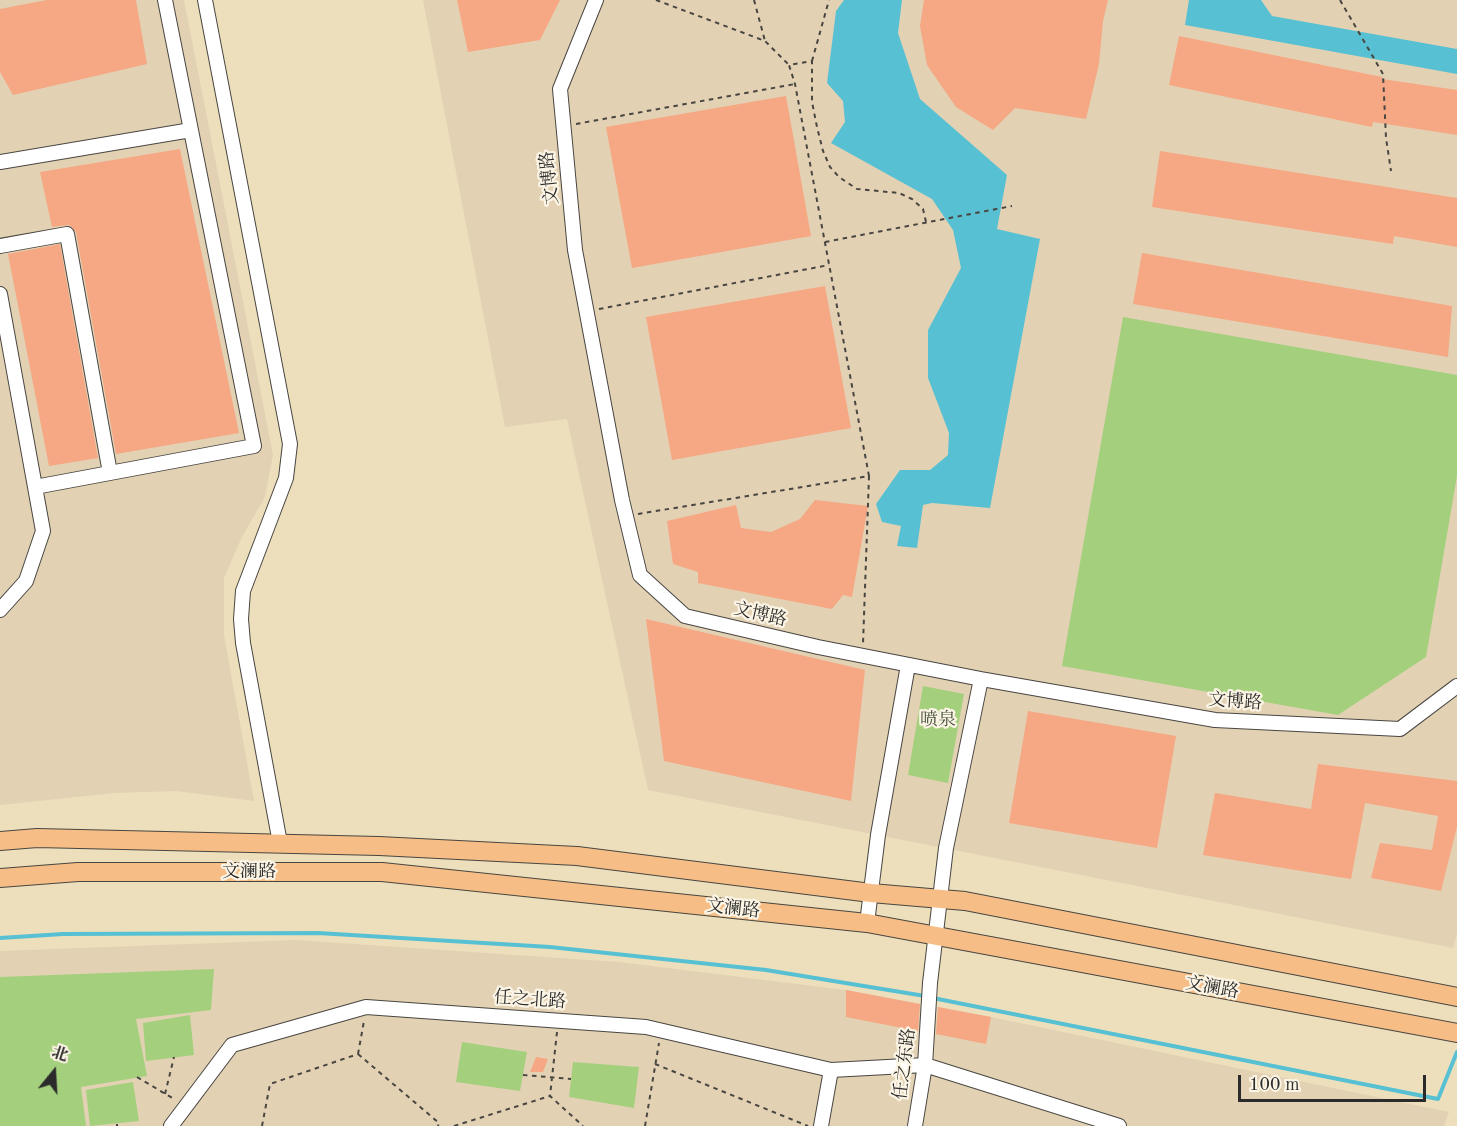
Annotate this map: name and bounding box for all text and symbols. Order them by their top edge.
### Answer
street label: 文博路 [536,150,564,206]
street label: 文博路 [731,598,789,632]
street label: 文博路 [1207,689,1263,715]
park label: 喷泉 [920,709,956,731]
street label: 文澜路 [222,861,276,883]
street label: 文澜路 [705,895,761,923]
street label: 文澜路 [1184,973,1240,1003]
street label: 任之北路 [493,987,567,1013]
street label: 任之东路 [890,1027,920,1101]
north arrow [24,1042,84,1102]
text: 北 [49,1045,70,1065]
scale bar [1241,1063,1428,1101]
text: 100 m [1249,1076,1300,1094]

